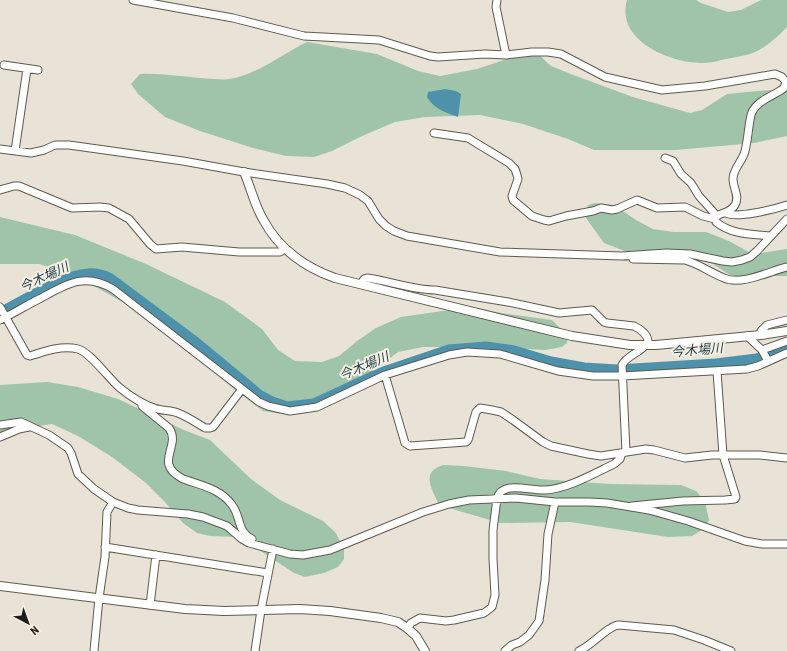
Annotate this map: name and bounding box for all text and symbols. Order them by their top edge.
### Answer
water label: 今木場川 [17,258,73,295]
water label: 今木場川 [670,340,726,360]
water label: 今木場川 [337,348,393,383]
north arrow [8,603,48,643]
text: N [27,623,41,637]

